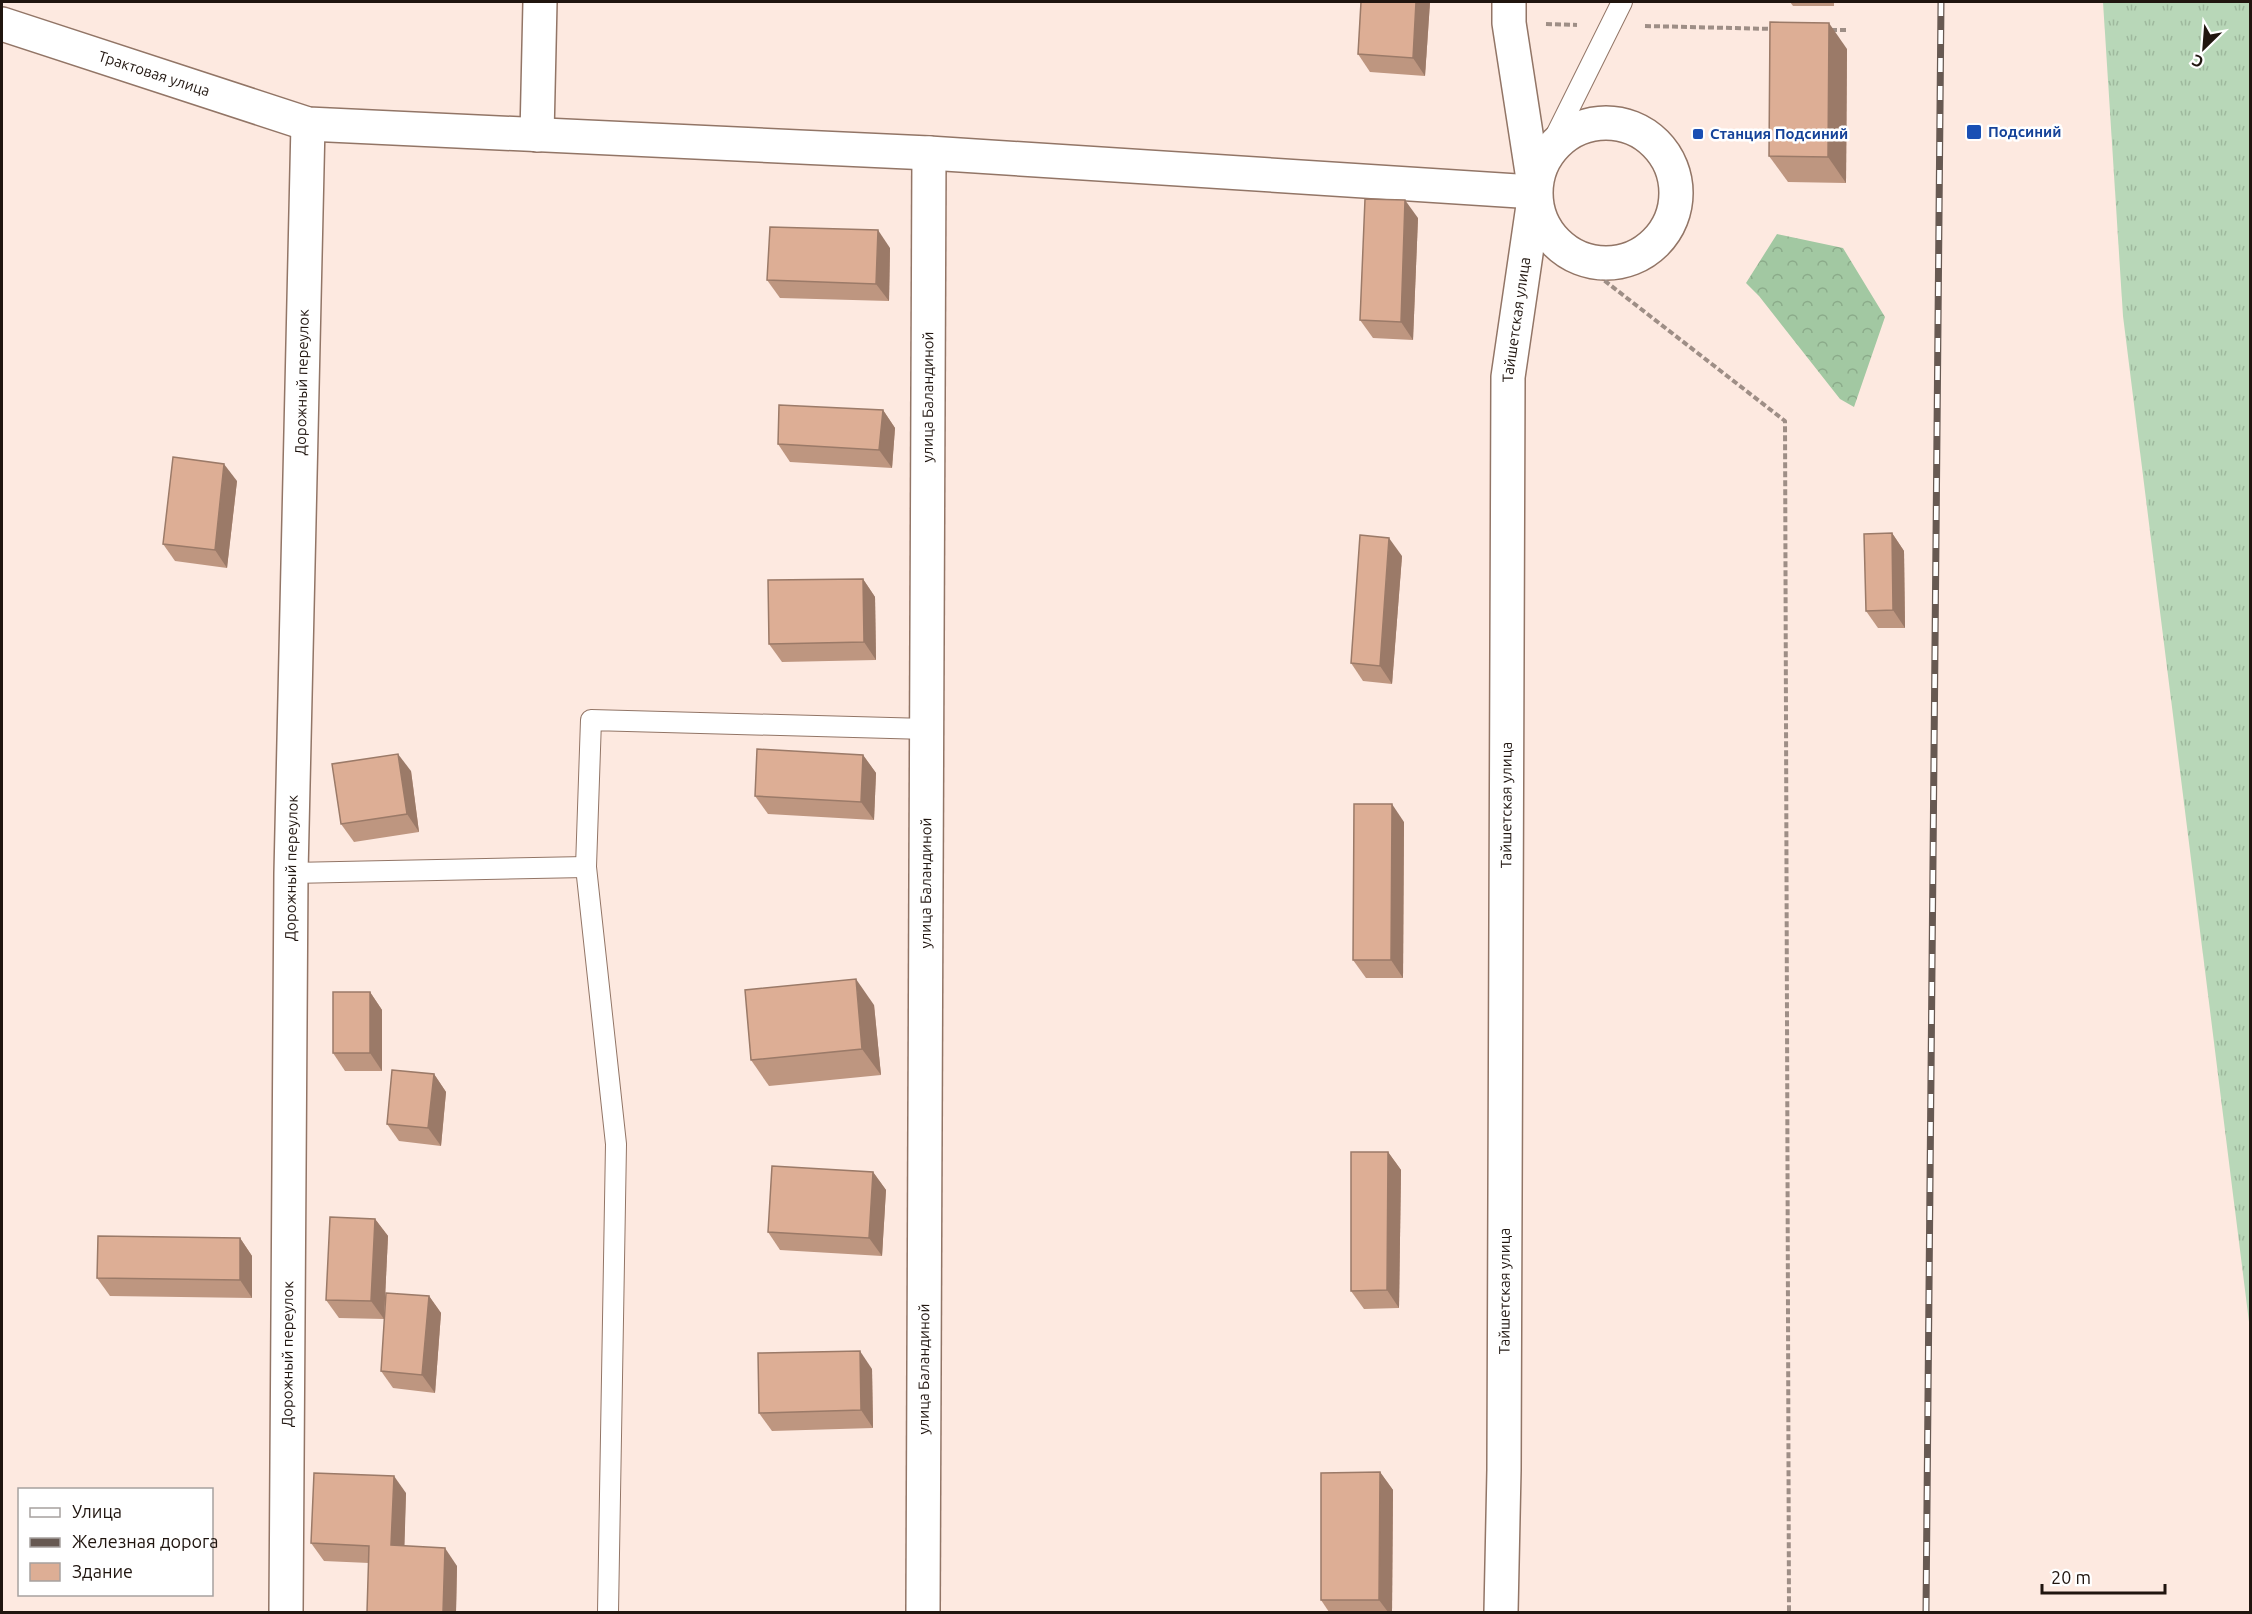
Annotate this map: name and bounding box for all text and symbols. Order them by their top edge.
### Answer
north arrow [2174,18,2234,78]
street label: Трактовая улица [96,47,212,99]
text: С [2189,51,2206,72]
marker: Подсиний [1965,123,1983,141]
place label: Подсиний [1988,123,2061,140]
place label: Станция Подсиний [1710,125,1848,142]
marker: Станция Подсиний [1691,127,1705,141]
street label: Тайшетская улица [1499,256,1533,382]
street label: Дорожный переулок [291,309,312,455]
street label: улица Баландиной [919,332,936,462]
street label: Тайшетская улица [1497,742,1515,868]
street label: Дорожный переулок [282,794,301,941]
street label: улица Баландиной [917,818,934,948]
street label: Тайшетская улица [1495,1228,1513,1354]
street label: Дорожный переулок [278,1281,296,1427]
street label: улица Баландиной [915,1304,932,1434]
legend [18,1488,213,1596]
text: Улица [72,1501,122,1521]
text: Железная дорога [72,1531,219,1551]
scale bar [2042,1557,2165,1595]
text: Здание [72,1561,133,1581]
text: 20 m [2051,1567,2091,1587]

